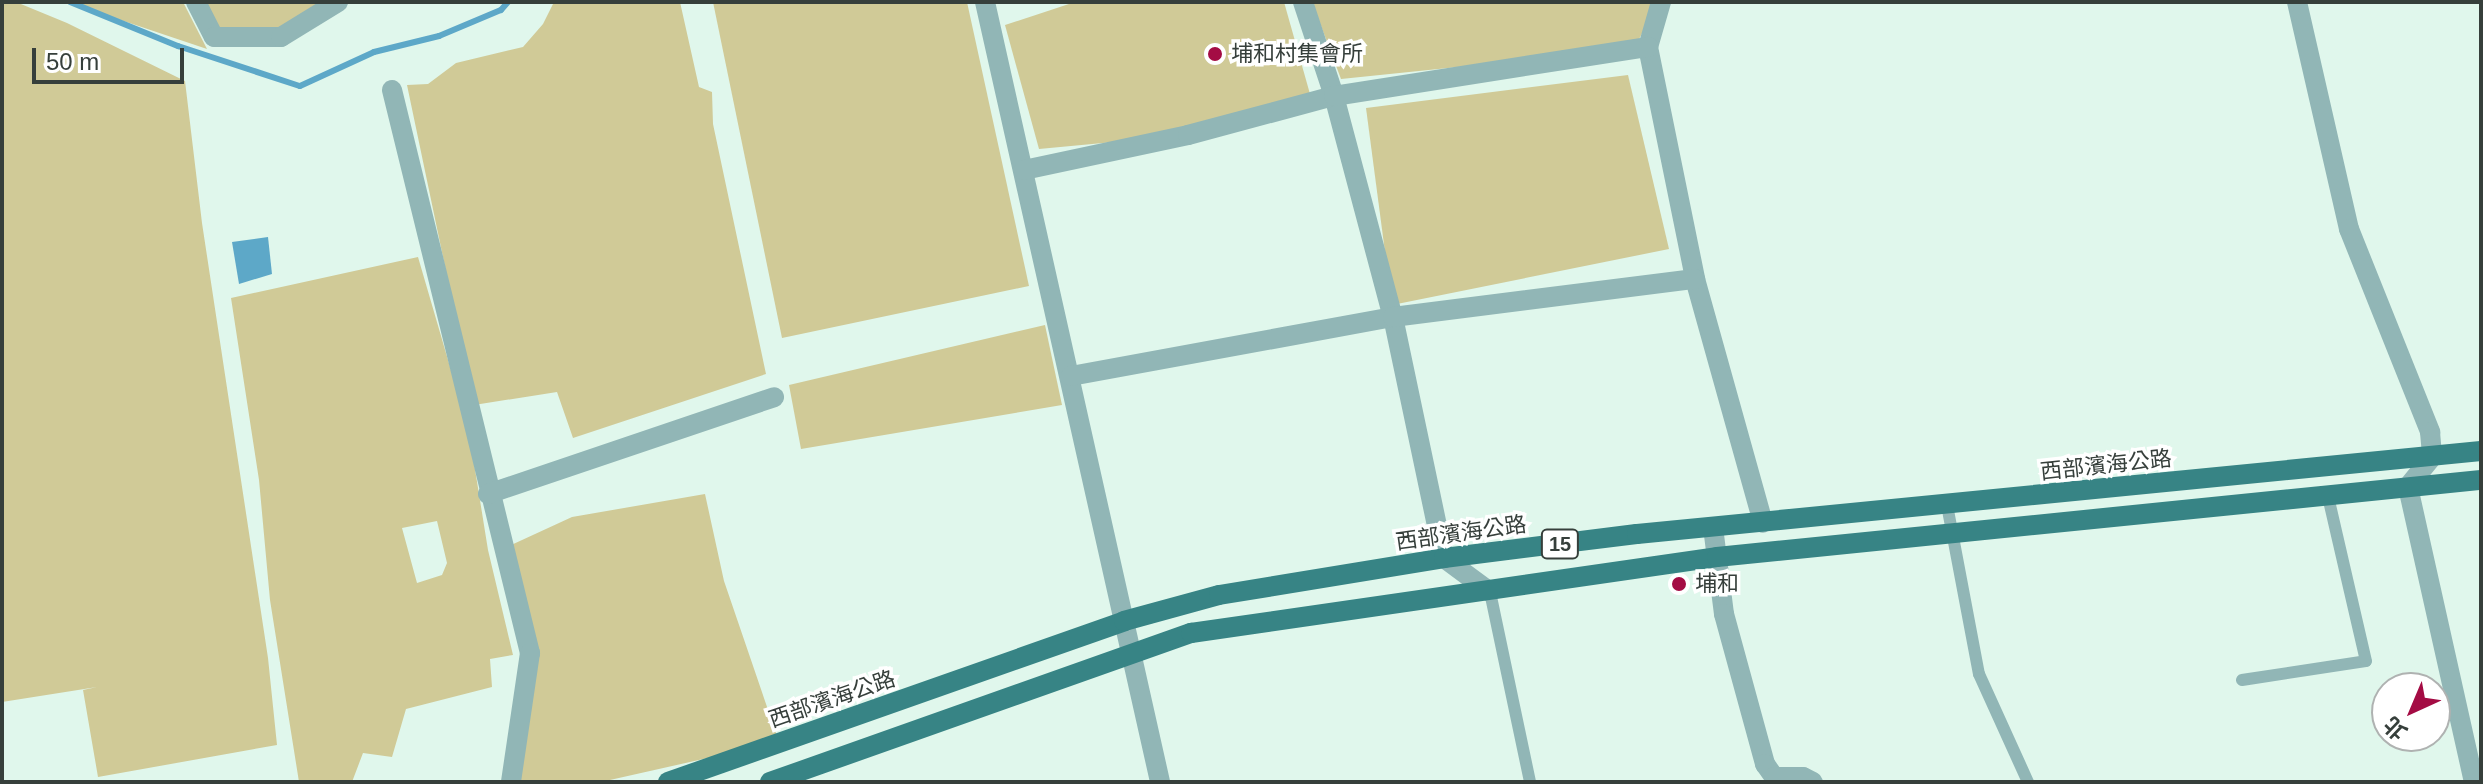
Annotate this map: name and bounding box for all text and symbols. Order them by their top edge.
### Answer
scale bar [36,32,188,82]
place label: 埔和村集會所 [1231,41,1363,67]
marker: 埔和村集會所 [1206,45,1224,63]
text: 50 m [46,48,99,75]
street label: 西部濱海公路 [2039,445,2173,485]
street label: 西部濱海公路 [1394,511,1528,555]
road number: 15 [1540,528,1580,560]
place label: 埔和 [1695,571,1739,597]
marker: 埔和 [1670,575,1688,593]
street label: 西部濱海公路 [765,665,899,733]
north arrow [2371,672,2451,752]
text: 北 [2379,712,2412,745]

